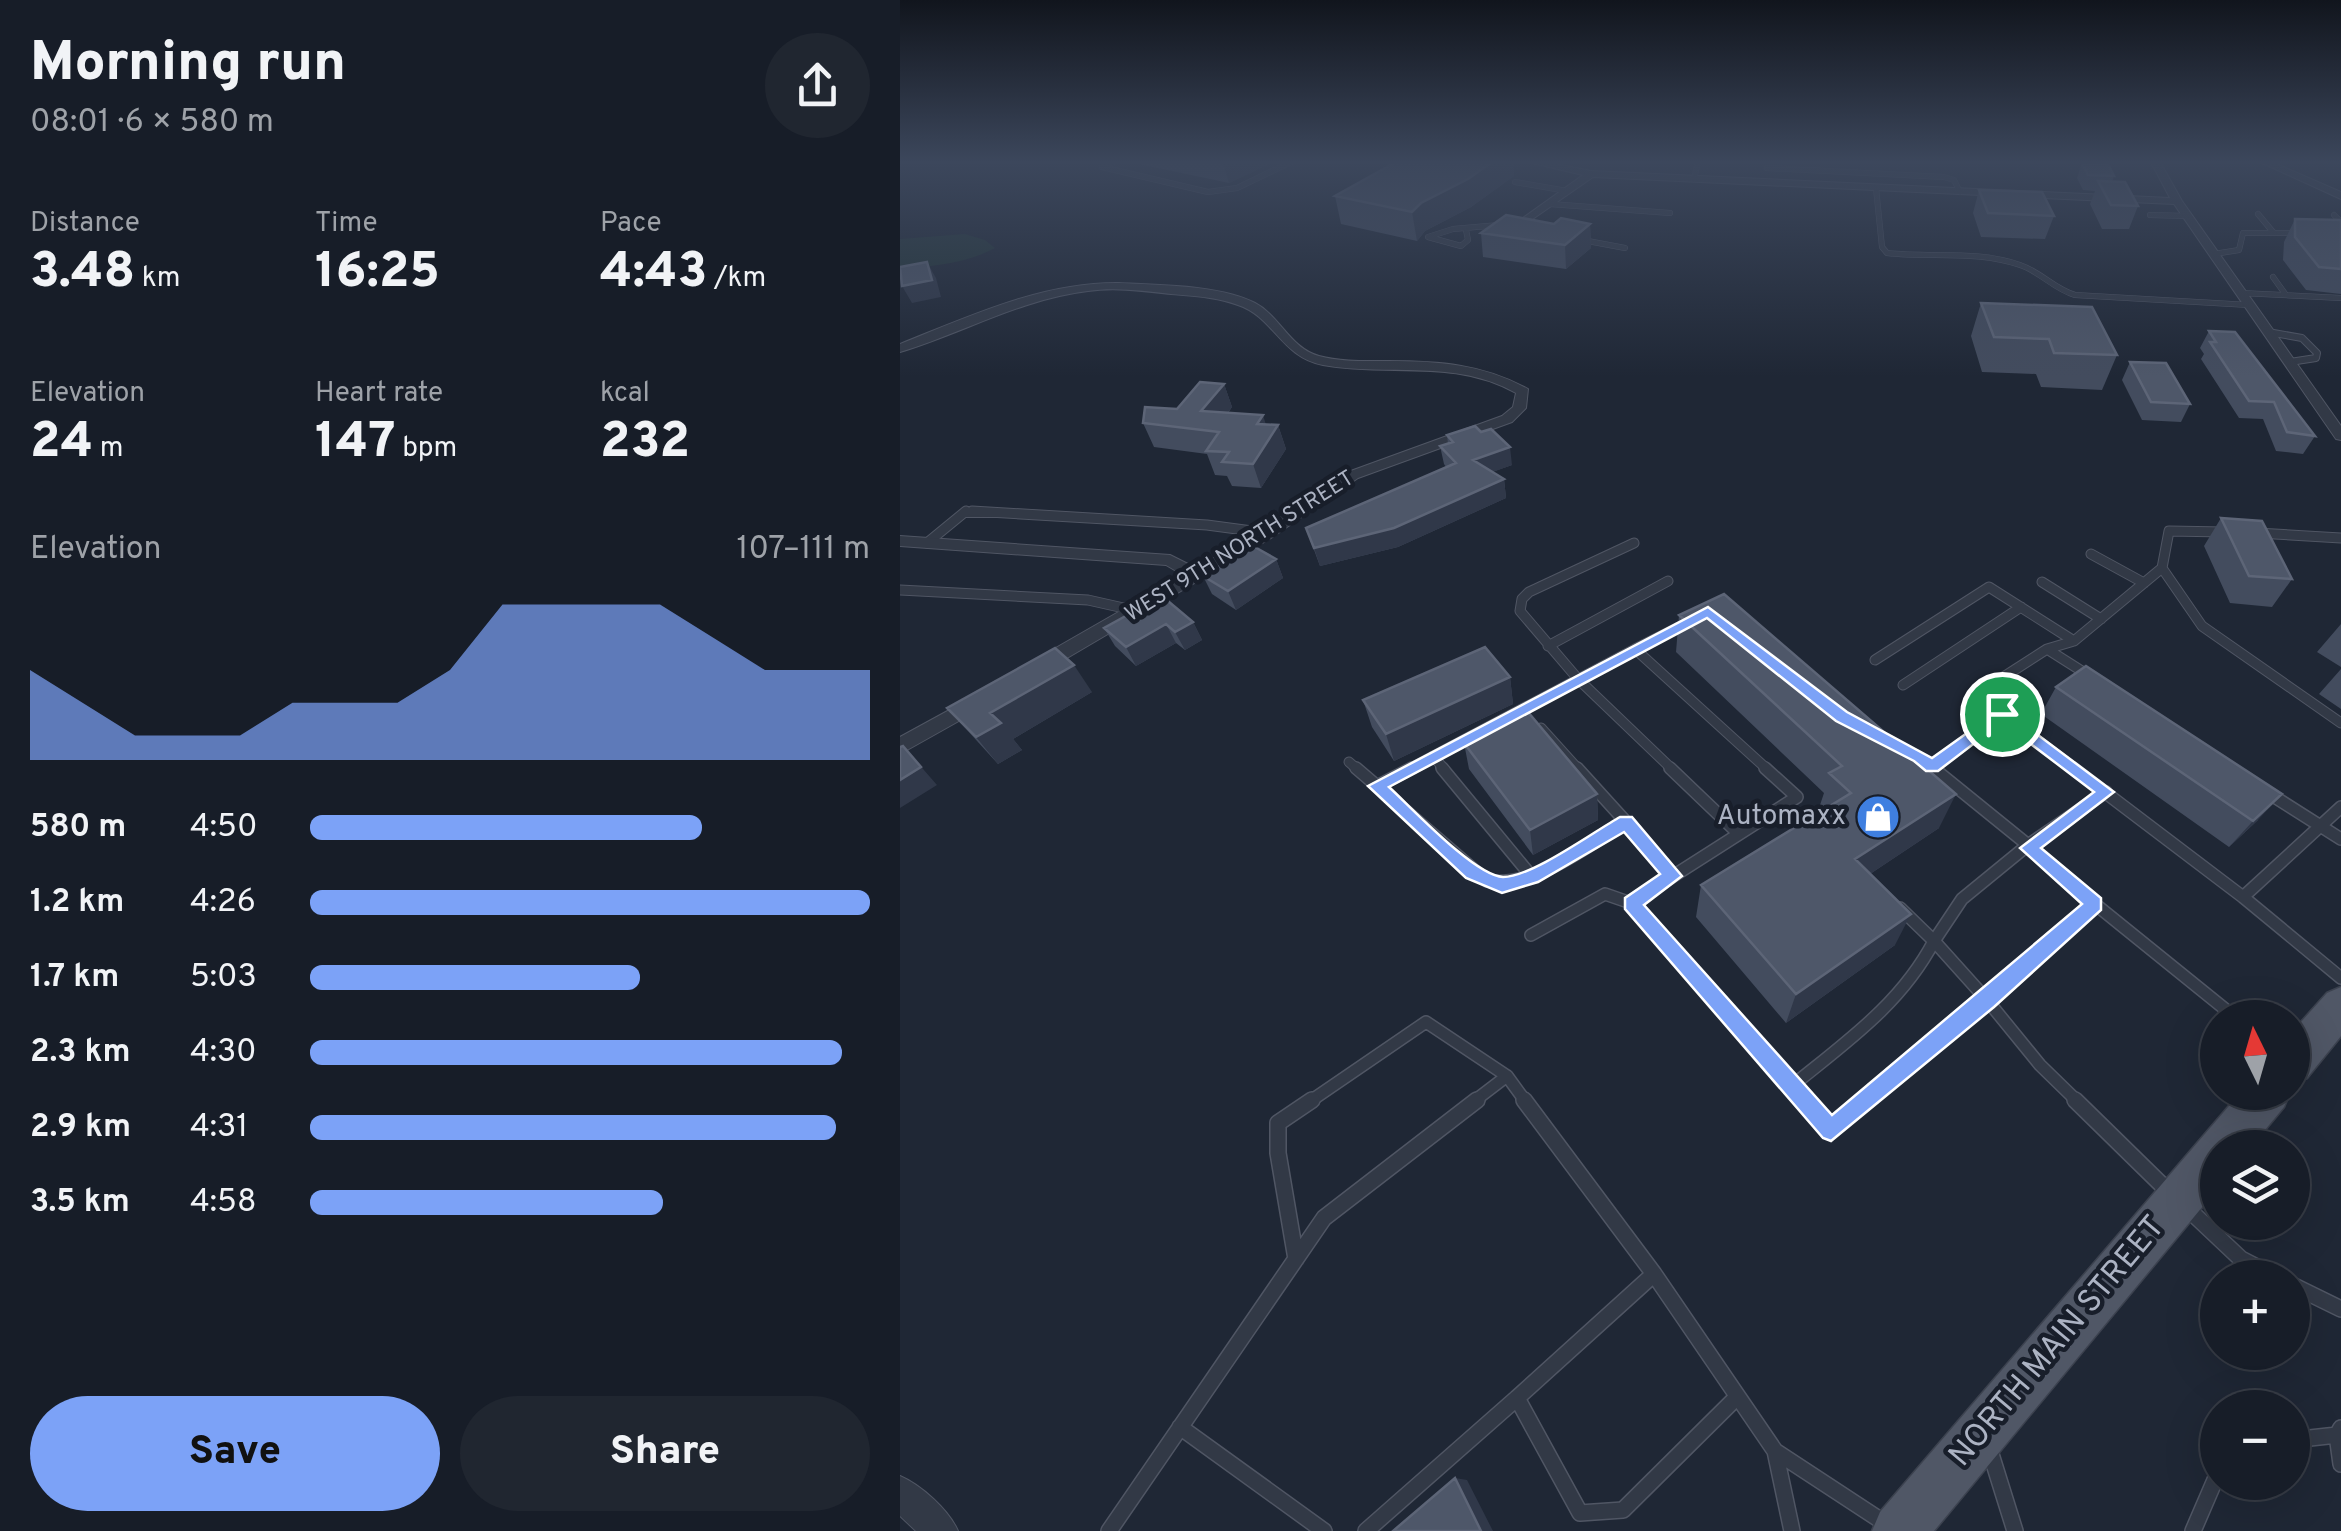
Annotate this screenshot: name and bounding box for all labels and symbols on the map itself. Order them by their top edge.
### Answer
street label: WEST 9TH NORTH STREET [1120,465,1360,629]
pin [1960,672,2045,757]
shop icon: Automaxx [1855,794,1901,840]
place label: Automaxx [1717,799,1846,835]
north arrow [2200,1000,2310,1110]
street label: NORTH MAIN STREET [1941,1208,2175,1476]

